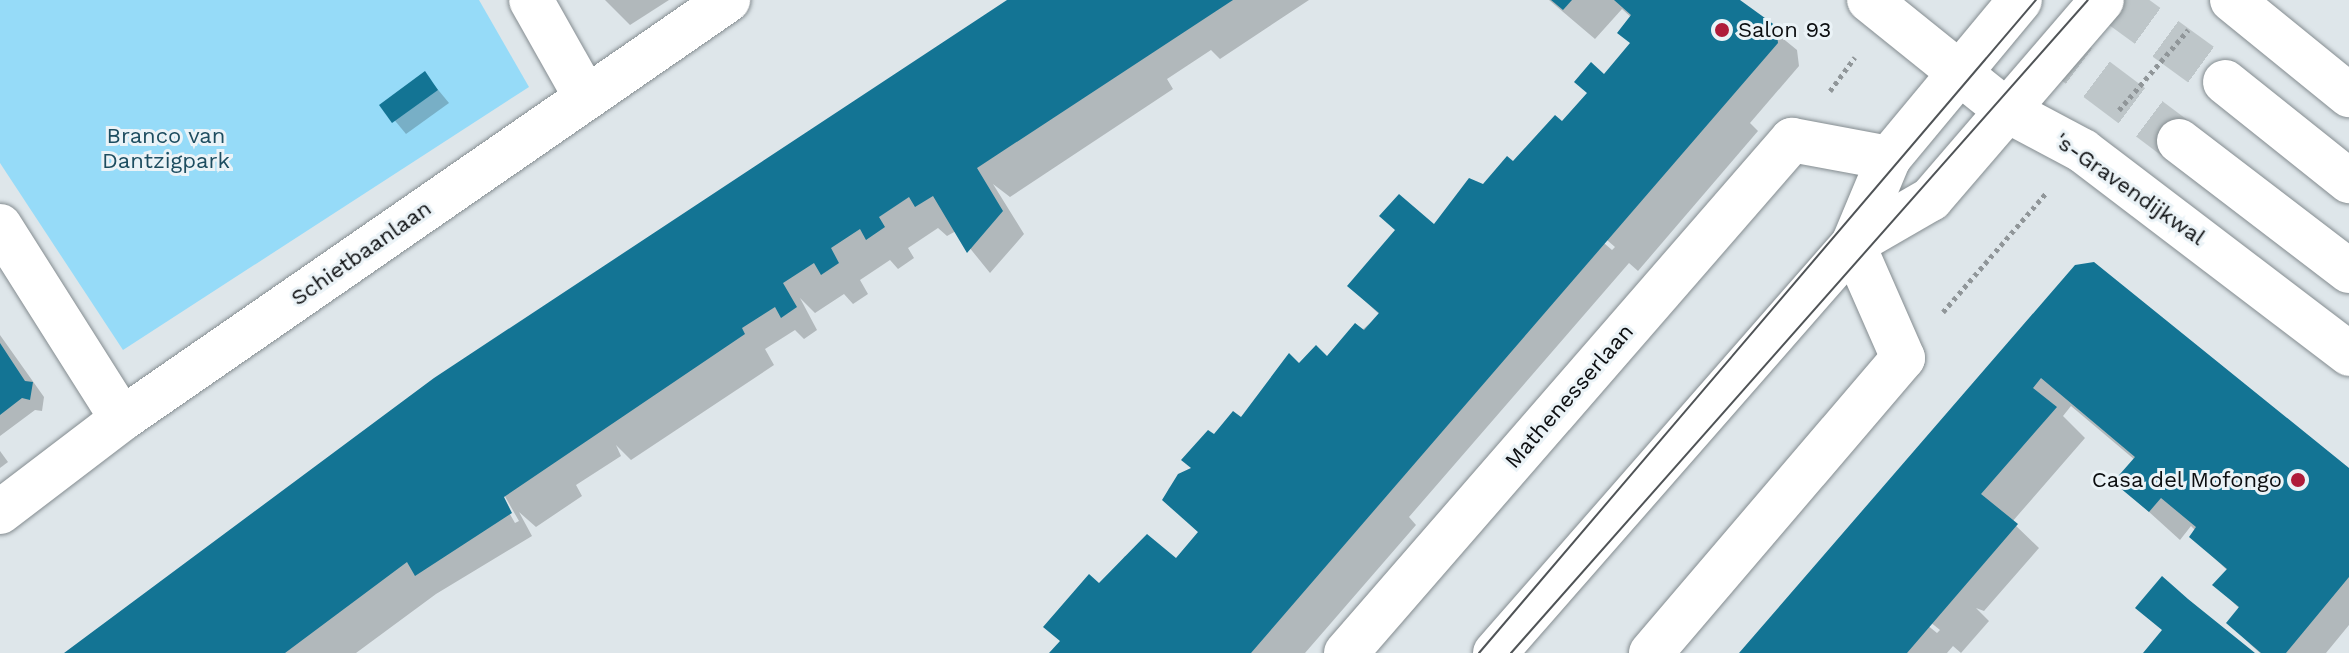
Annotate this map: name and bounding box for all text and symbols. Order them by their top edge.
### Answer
place label: Salon 93 [1738,17,1831,43]
marker: Salon 93 [1713,21,1731,39]
park label: Branco van Dantzigpark [102,122,230,174]
street label: 's-Gravendijkwal [2050,127,2210,251]
street label: Schietbaanlaan [286,195,436,311]
street label: Mathenesserlaan [1499,318,1639,474]
place label: Casa del Mofongo [2091,467,2282,493]
marker: Casa del Mofongo [2289,471,2307,489]

